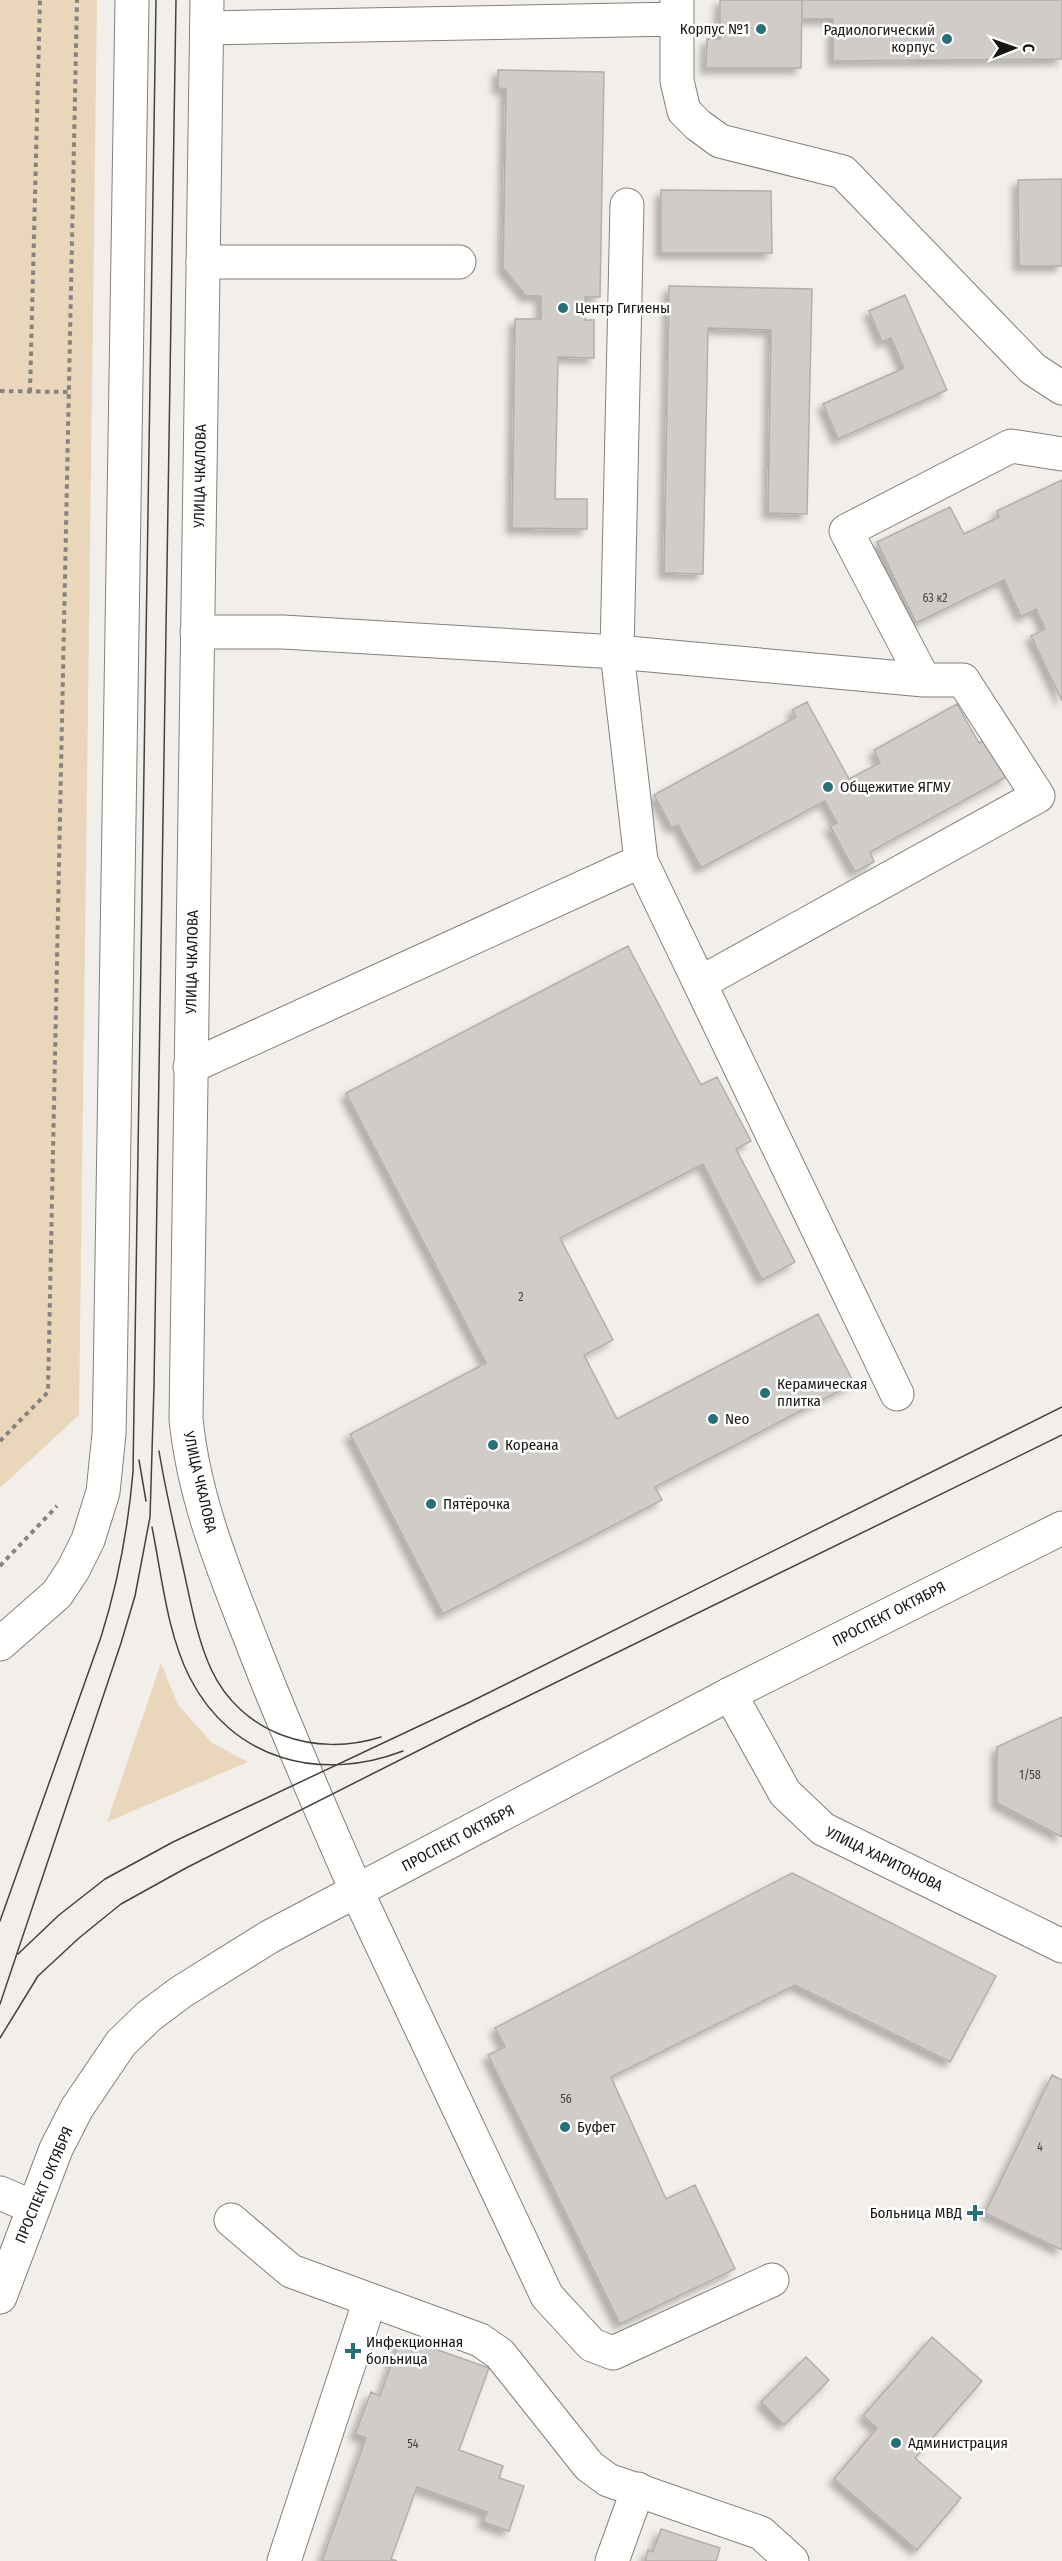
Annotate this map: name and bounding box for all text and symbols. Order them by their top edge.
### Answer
north arrow [984,18,1044,78]
place label: Корпус №1 [680,20,749,38]
place label: Радиологический корпус [823,21,936,56]
marker: Корпус №1 [754,22,768,36]
marker: Радиологический корпус [940,32,954,46]
text: С [1019,43,1038,53]
place label: Центр Гигиены [575,299,670,317]
marker: Центр Гигиены [556,301,570,315]
street label: УЛИЦА ЧКАЛОВА [190,424,210,529]
house number: 63 к2 [922,591,948,605]
place label: Общежитие ЯГМУ [840,778,951,796]
marker: Общежитие ЯГМУ [821,780,835,794]
street label: УЛИЦА ЧКАЛОВА [182,910,202,1015]
house number: 2 [518,1290,524,1304]
place label: Керамическая плитка [777,1375,867,1410]
marker: Керамическая плитка [758,1386,772,1400]
place label: Neo [725,1410,750,1428]
marker: Neo [706,1412,720,1426]
street label: УЛИЦА ЧКАЛОВА [179,1428,220,1535]
place label: Кореана [505,1436,559,1454]
marker: Кореана [486,1438,500,1452]
place label: Пятёрочка [443,1495,510,1513]
marker: Пятёрочка [424,1497,438,1511]
street label: ПРОСПЕКТ ОКТЯБРЯ [829,1578,949,1650]
house number: 1/58 [1019,1768,1041,1782]
street label: ПРОСПЕКТ ОКТЯБРЯ [399,1801,517,1875]
street label: УЛИЦА ХАРИТОНОВА [822,1822,946,1895]
house number: 56 [560,2092,572,2106]
place label: Буфет [577,2118,617,2136]
marker: Буфет [558,2120,572,2134]
street label: ПРОСПЕКТ ОКТЯБРЯ [11,2124,77,2246]
house number: 4 [1037,2140,1043,2154]
place label: Больница МВД [870,2204,962,2222]
marker: Больница МВД [966,2204,984,2222]
place label: Инфекционная больница [366,2333,463,2368]
marker: Инфекционная больница [344,2342,362,2360]
place label: Администрация [908,2434,1008,2452]
marker: Администрация [889,2436,903,2450]
house number: 54 [407,2437,419,2451]

